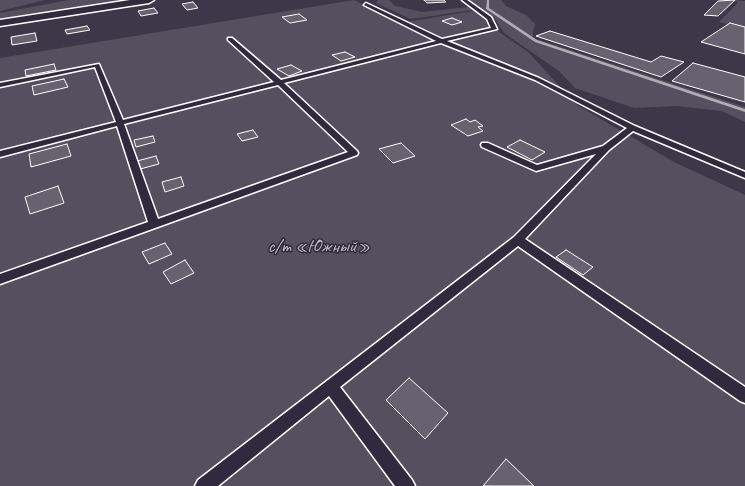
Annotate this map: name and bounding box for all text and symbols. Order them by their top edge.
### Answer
park label: с/т «Южный» [268,236,370,258]

